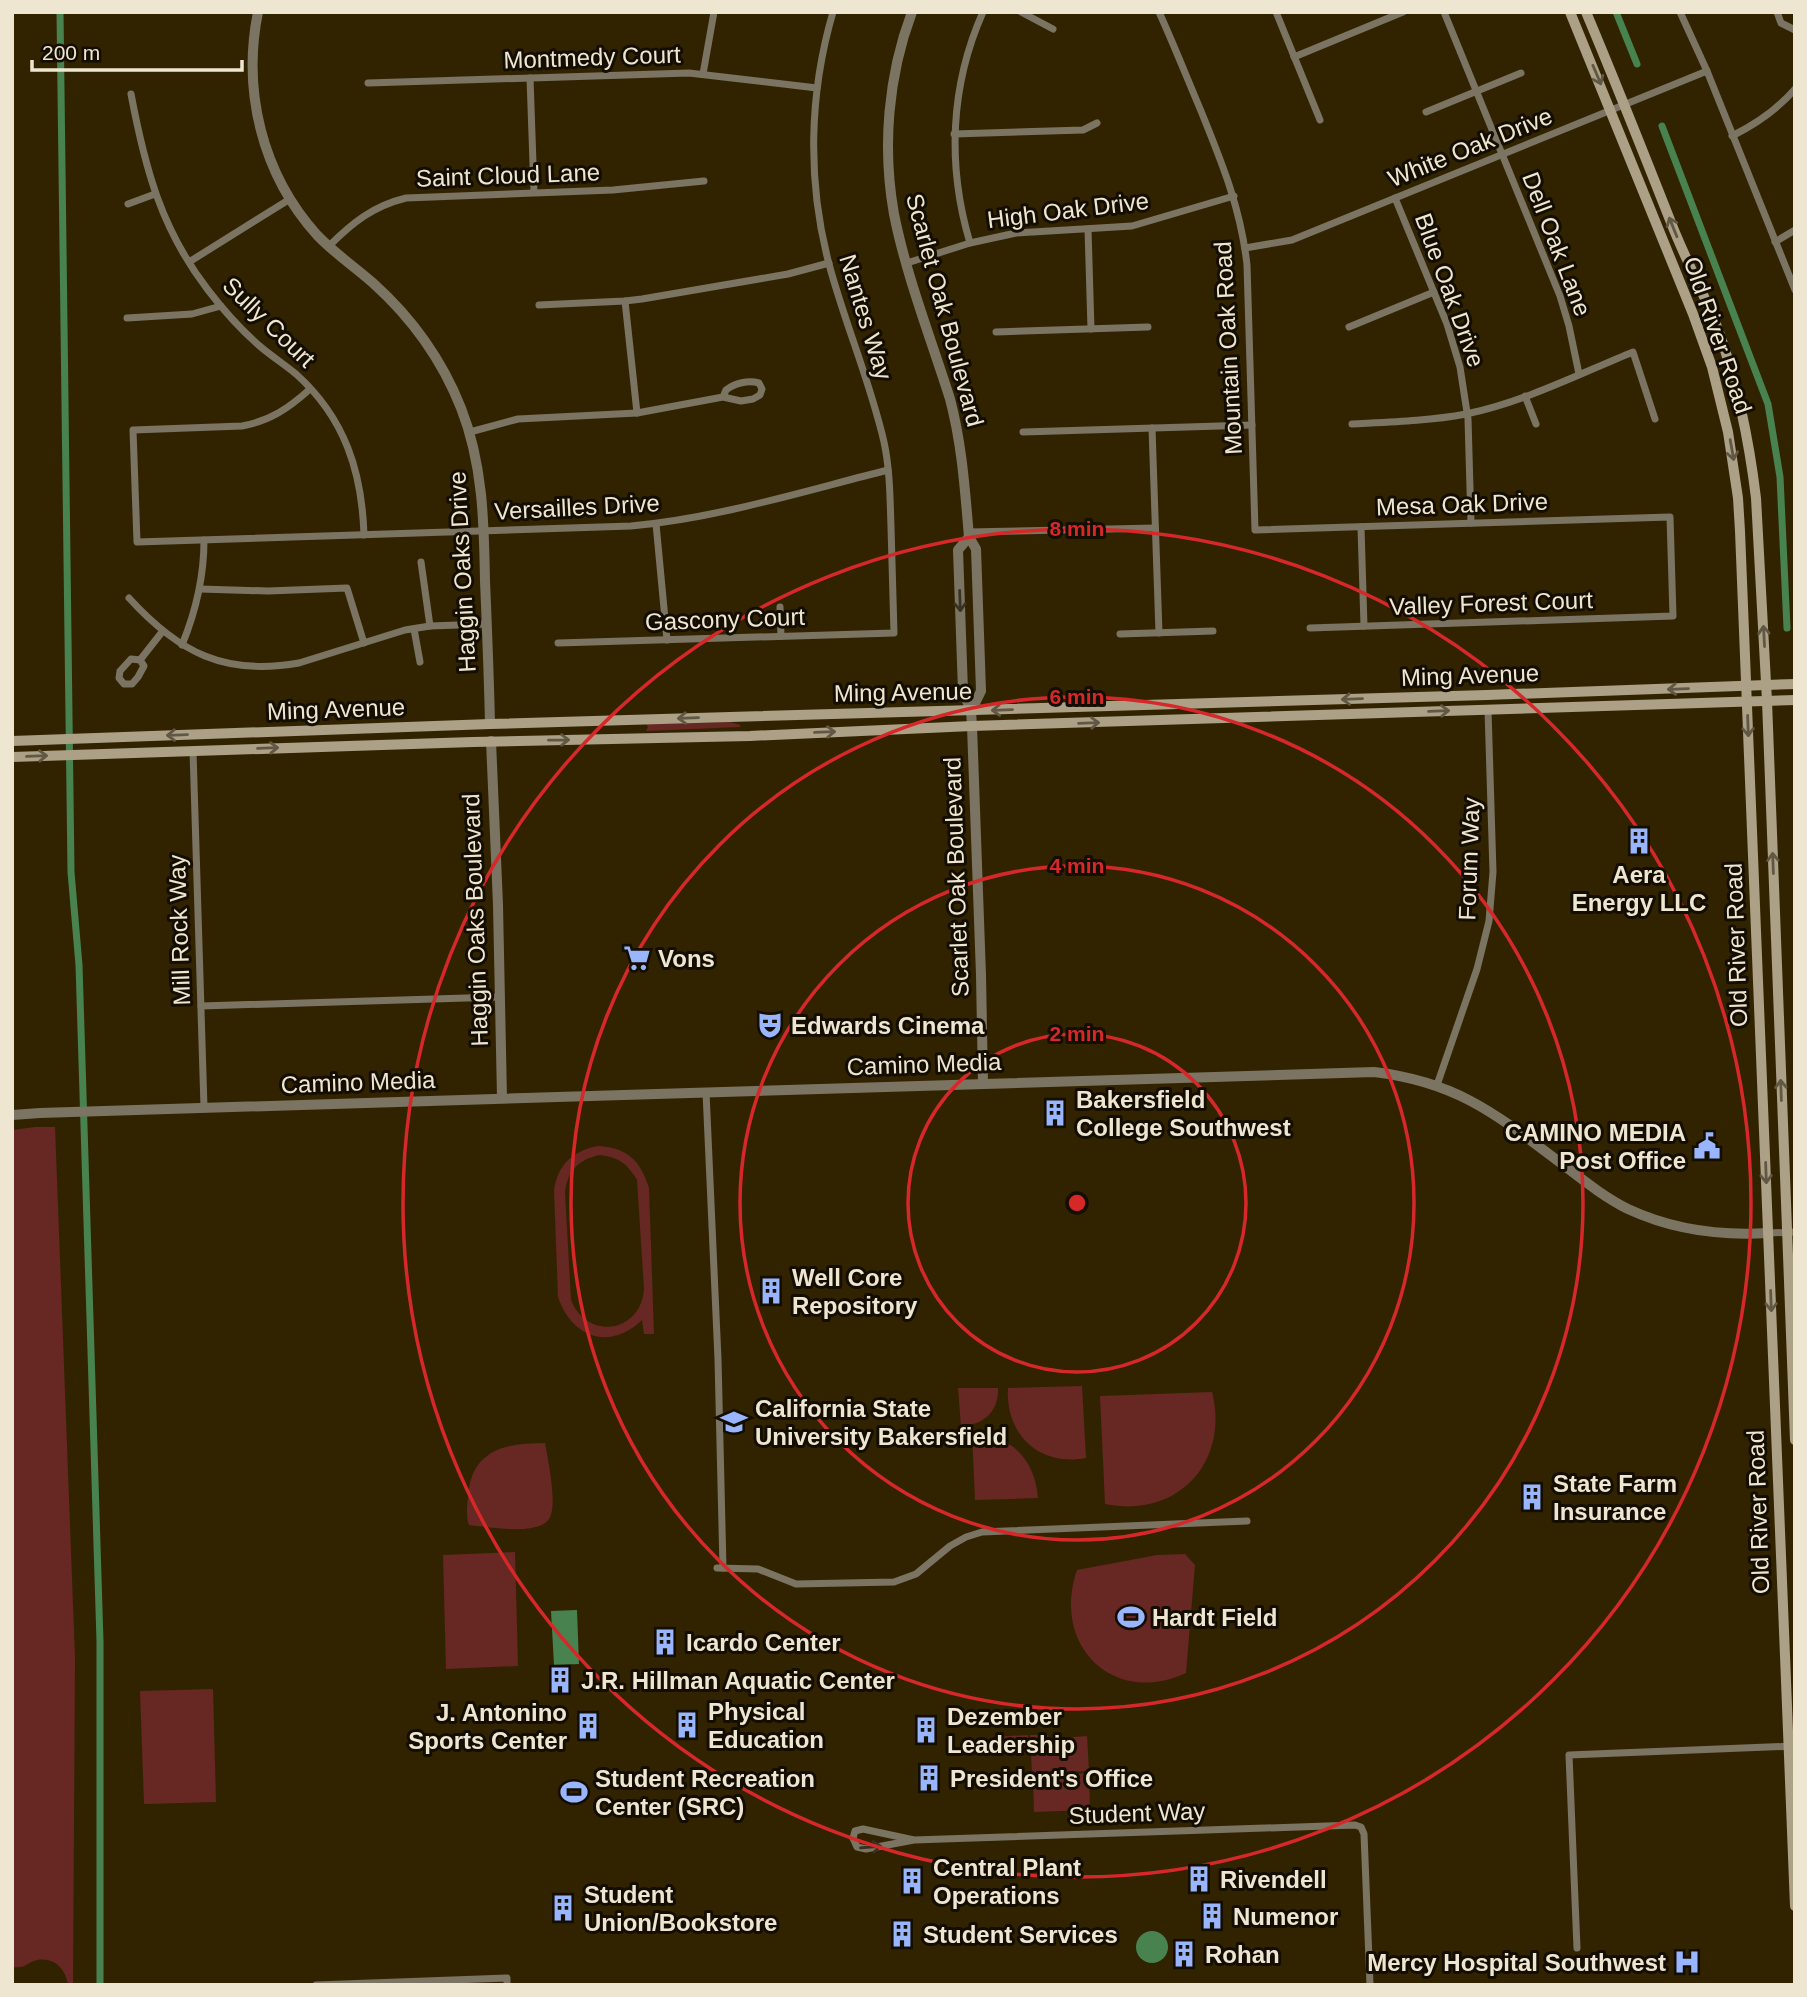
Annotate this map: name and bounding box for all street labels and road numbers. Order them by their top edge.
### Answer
street label: Montmedy Court [503,40,681,74]
street label: White Oak Drive [1384,102,1556,192]
street label: Saint Cloud Lane [416,158,600,192]
street label: Dell Oak Lane [1517,168,1597,320]
street label: High Oak Drive [986,187,1150,233]
street label: Scarlet Oak Boulevard [901,191,989,429]
street label: Blue Oak Drive [1410,210,1490,370]
street label: Mountain Oak Road [1209,241,1247,455]
street label: Nantes Way [834,251,898,383]
street label: Old River Road [1679,253,1757,417]
street label: Sully Court [217,272,321,373]
street label: Haggin Oaks Drive [443,471,481,673]
street label: Mesa Oak Drive [1376,488,1548,520]
street label: Versailles Drive [494,489,660,525]
street label: Valley Forest Court [1389,586,1594,620]
street label: Gascony Court [645,603,806,635]
street label: Ming Avenue [1400,659,1540,691]
street label: Ming Avenue [834,677,972,707]
street label: Ming Avenue [266,693,406,725]
street label: Scarlet Oak Boulevard [938,757,974,997]
street label: Haggin Oaks Boulevard [457,793,493,1047]
street label: Forum Way [1453,797,1485,921]
street label: Mill Rock Way [163,854,195,1006]
street label: Old River Road [1720,863,1752,1027]
street label: Camino Media [846,1048,1002,1080]
street label: Camino Media [280,1066,436,1098]
street label: Old River Road [1742,1430,1774,1594]
street label: Student Way [1068,1797,1206,1829]

